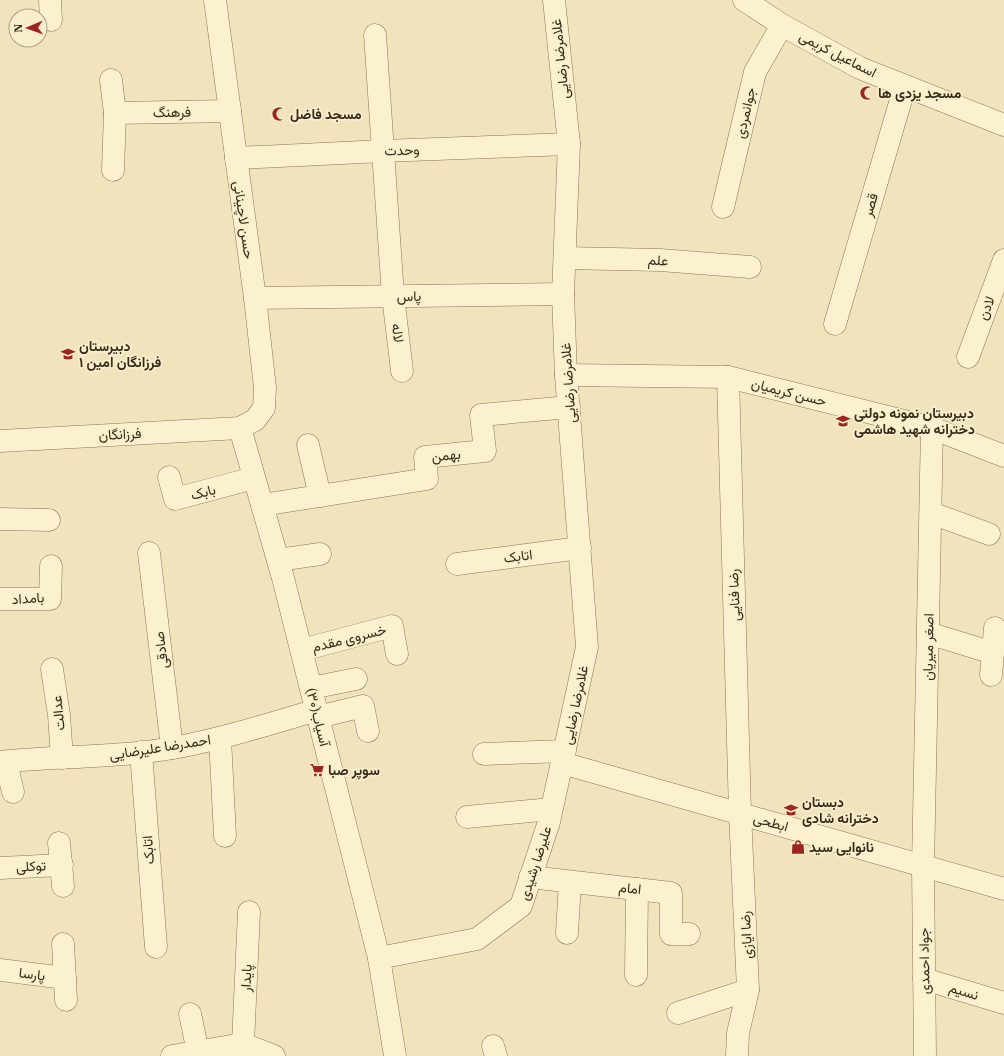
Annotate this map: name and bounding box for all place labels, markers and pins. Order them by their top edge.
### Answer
place label: مسجد یزدی ها [878,84,962,102]
mosque icon: مسجد یزدی ها [859,85,875,101]
place label: مسجد فاضل [290,105,362,123]
mosque icon: مسجد فاضل [271,106,287,122]
place label: دبیرستان فرزانگان امین ۱ [79,337,161,371]
school or university icon: دبیرستان فرزانگان امین ۱ [60,346,76,362]
place label: دبیرستان نمونه دولتی دخترانه شهید هاشمی [854,404,975,438]
school or university icon: دبیرستان نمونه دولتی دخترانه شهید هاشمی [835,413,851,429]
place label: سوپر صبا [328,761,380,780]
supermarket icon: سوپر صبا [309,762,325,778]
place label: دبستان دخترانه شادی [802,793,879,827]
school or university icon: دبستان دخترانه شادی [783,802,799,818]
place label: نانوایی سید [809,838,874,856]
shop icon: نانوایی سید [790,839,806,855]

